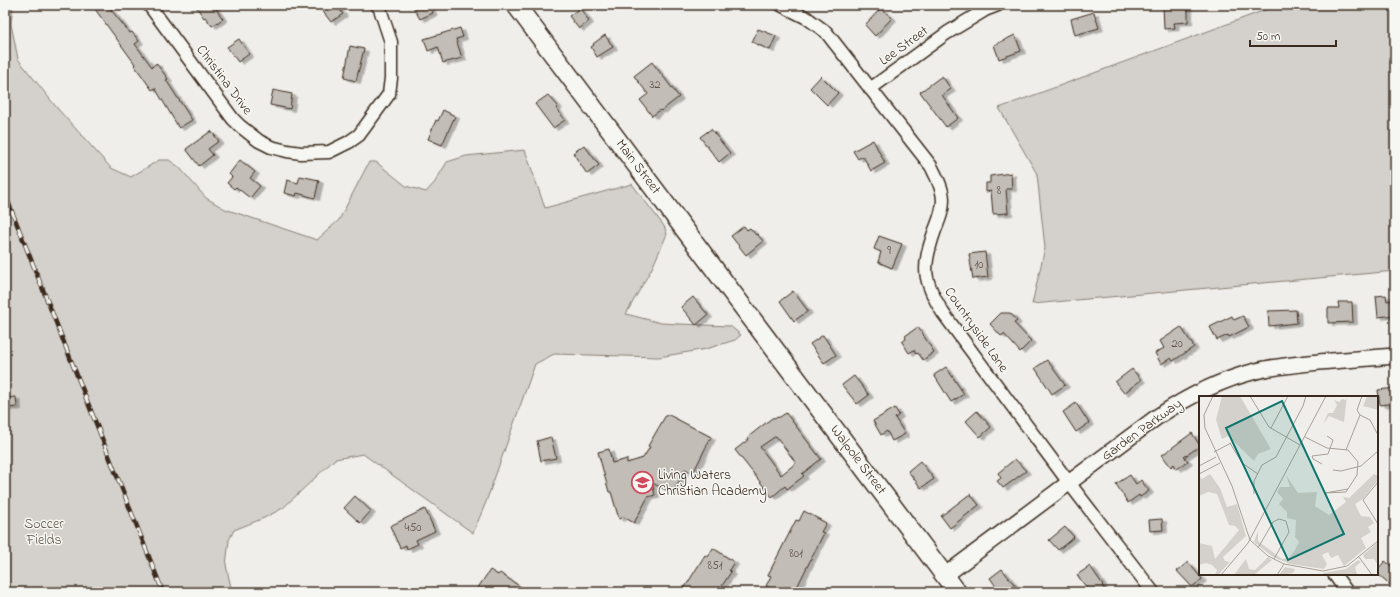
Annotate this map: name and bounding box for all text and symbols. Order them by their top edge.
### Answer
street label: Lee Street [875,21,933,71]
scale bar [1250,22,1336,48]
text: 50 m [1256,28,1280,46]
street label: Christina Drive [191,41,258,120]
house number: 32 [650,76,660,94]
street label: Main Street [610,135,666,199]
house number: 8 [997,182,1002,200]
house number: 9 [887,242,891,260]
house number: 10 [974,256,984,274]
street label: Countryside Lane [938,283,1014,378]
house number: 20 [1171,335,1183,353]
street label: Garden Parkway [1097,393,1187,467]
inset map [1199,396,1378,575]
street label: Walpole Street [825,421,891,500]
place label: Living Waters Christian Academy [658,465,767,503]
school or university icon: Living Waters Christian Academy [630,470,656,496]
park label: Soccer Fields [24,514,64,551]
house number: 450 [405,519,422,537]
house number: 801 [789,545,803,563]
house number: 851 [707,557,723,575]

